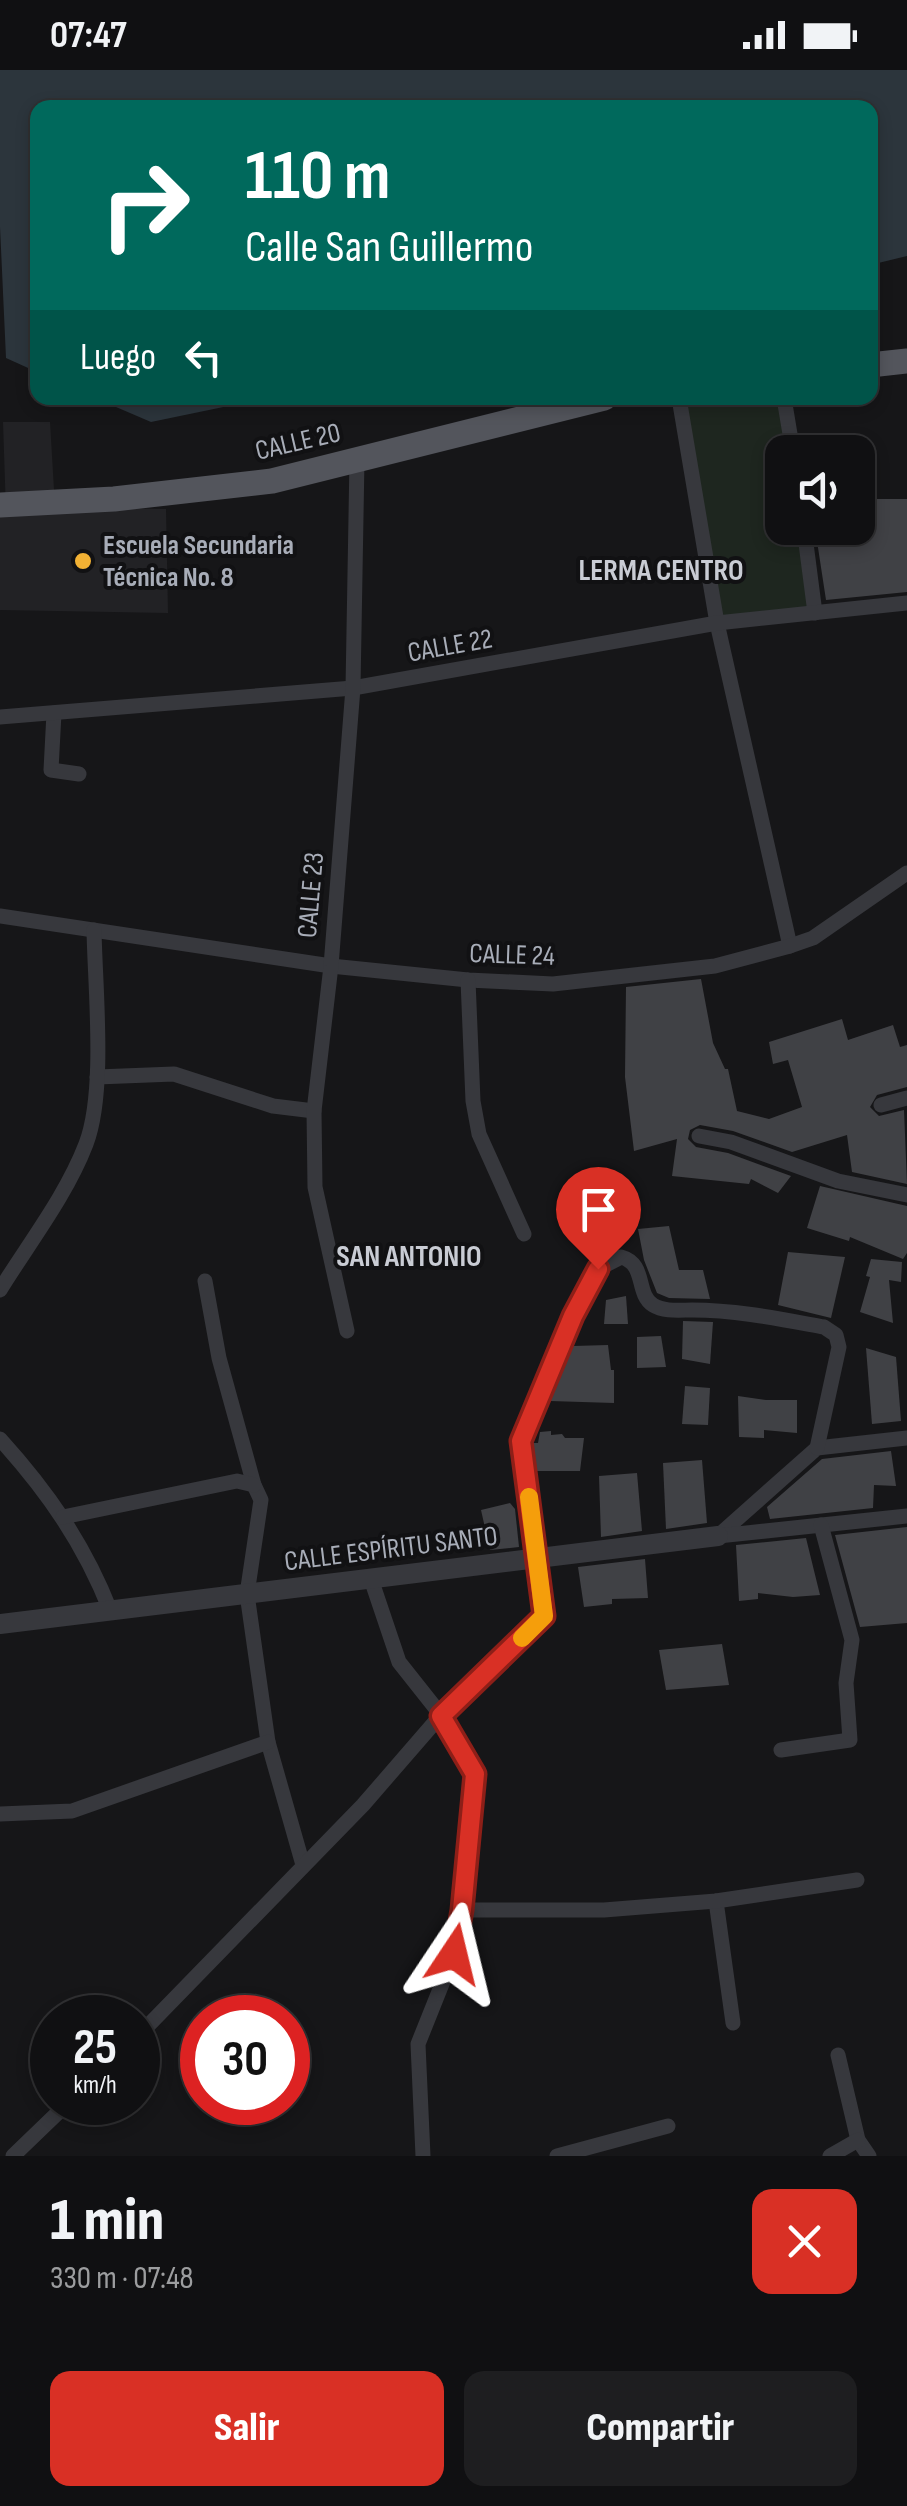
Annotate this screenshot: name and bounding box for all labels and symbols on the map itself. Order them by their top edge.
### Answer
street label: CALLE 20 [252,416,344,468]
place label: Escuela Secundaria Técnica No. 8 [103,529,294,594]
marker: Escuela Secundaria Técnica No. 8 [72,550,94,572]
district label: LERMA CENTRO [579,553,743,589]
street label: CALLE 22 [405,622,495,670]
street label: CALLE 23 [291,851,331,939]
street label: CALLE 24 [469,937,556,973]
pin [556,1167,641,1270]
district label: SAN ANTONIO [336,1239,482,1275]
street label: CALLE ESPÍRITU SANTO [283,1520,499,1578]
position arrow [402,1902,506,2006]
speed limit sign: 30 [180,1995,310,2125]

